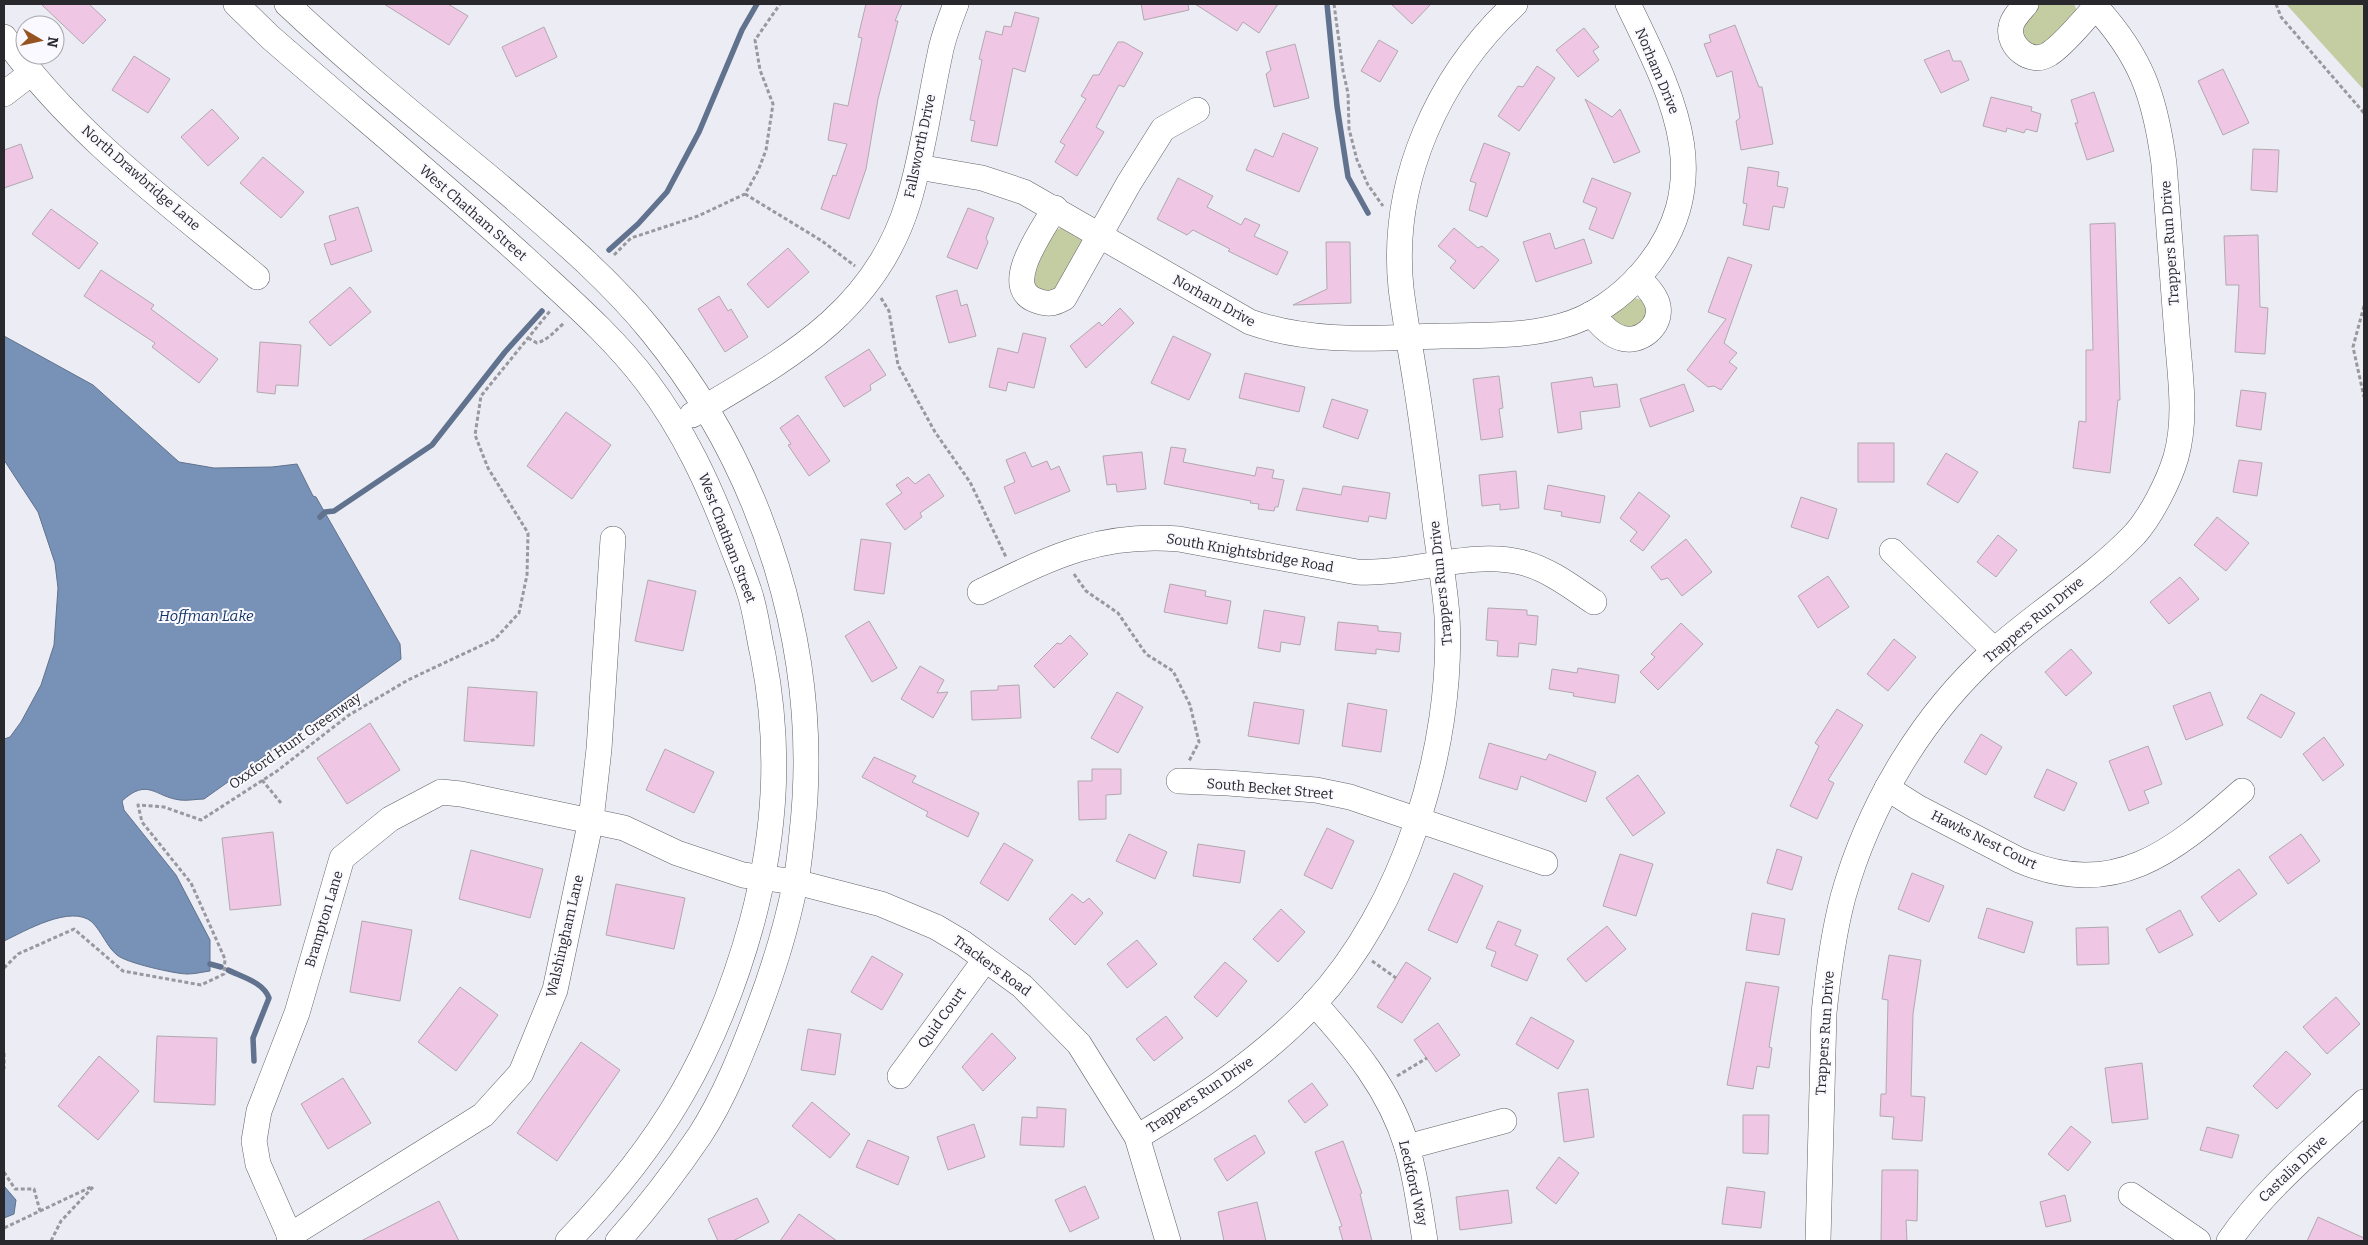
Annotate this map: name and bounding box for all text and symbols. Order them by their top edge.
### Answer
north arrow [15,15,65,65]
street label: Norham Drive [1631,25,1683,117]
text: N [43,35,62,49]
street label: Fallsworth Drive [901,93,939,199]
street label: North Drawbridge Lane [78,122,204,234]
street label: West Chatham Street [416,161,530,265]
street label: Trappers Run Drive [2157,180,2183,306]
street label: Norham Drive [1170,271,1258,331]
street label: West Chatham Street [694,471,760,605]
street label: Trappers Run Drive [1426,520,1456,646]
street label: South Knightsbridge Road [1165,530,1335,576]
street label: Trappers Run Drive [1981,573,2087,667]
water label: Hoffman Lake [158,607,254,625]
street label: Oxxford Hunt Greenway [226,689,365,793]
street label: South Becket Street [1206,775,1334,803]
street label: Hawks Nest Court [1928,807,2040,873]
street label: Brampton Lane [301,869,347,969]
street label: Walshingham Lane [543,873,587,999]
street label: Trackers Road [950,932,1034,1000]
street label: Trappers Run Drive [1812,970,1838,1096]
street label: Quid Court [914,984,970,1052]
street label: Trappers Run Drive [1143,1053,1257,1137]
street label: Castalia Drive [2255,1132,2331,1206]
street label: Leckford Way [1395,1139,1431,1228]

